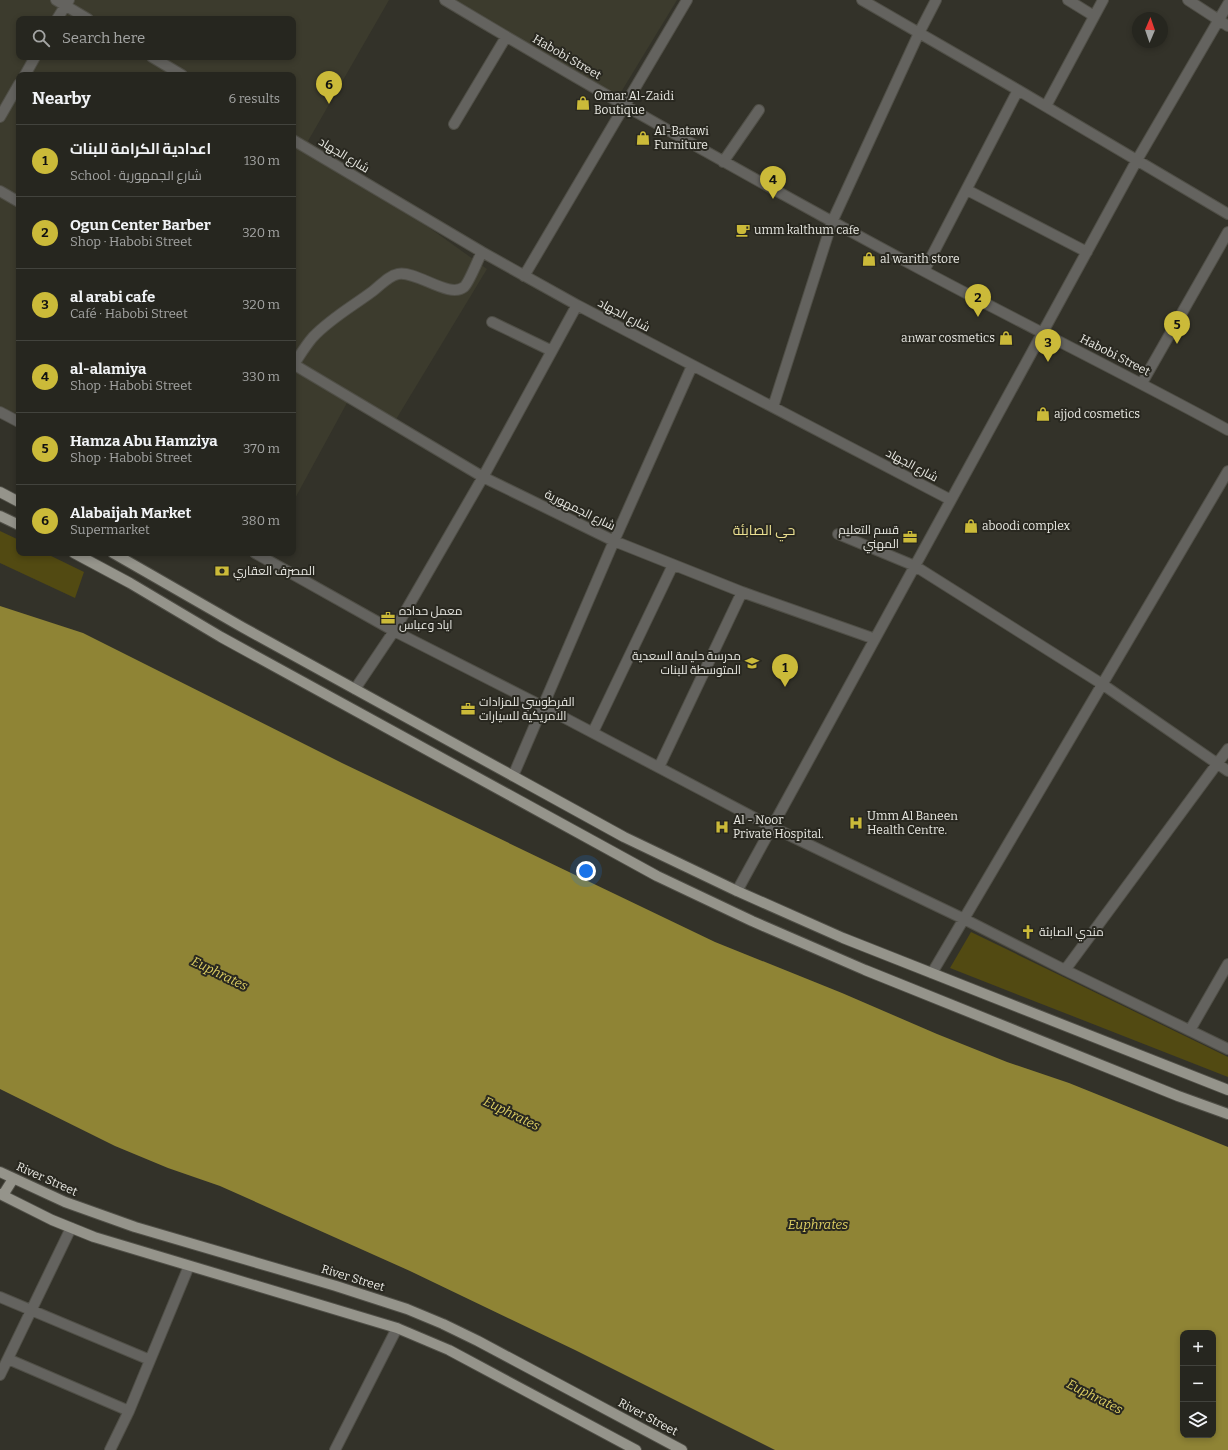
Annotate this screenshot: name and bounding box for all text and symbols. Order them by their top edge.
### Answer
north arrow [1132,12,1168,48]
search box [16,16,296,60]
icon: search [30,27,52,49]
text: Search here [62,29,145,47]
street label: Habobi Street [530,32,604,83]
pin: 6 [316,71,342,104]
text: Nearby [32,88,91,109]
place label: Omar Al-Zaidi Boutique [594,89,674,117]
text: 6 results [228,91,280,106]
shop icon: Omar Al-Zaidi Boutique [575,95,591,111]
place label: Al-Batawi Furniture [654,124,709,152]
shop icon: Al-Batawi Furniture [635,130,651,146]
street label: شارع الجهاد [316,134,372,176]
text: اعدادية الكرامة للبنات [70,140,211,158]
text: 1 [42,153,48,168]
text: 130 m [244,153,280,168]
pin: 4 [760,166,786,199]
text: School · شارع الجمهورية [70,168,202,183]
text: Ogun Center Barber [70,216,211,234]
cafe icon: umm kalthum cafe [735,222,751,238]
place label: umm kalthum cafe [754,223,859,237]
text: 2 [41,225,49,240]
text: 320 m [242,225,280,240]
text: Shop · Habobi Street [70,234,192,249]
shop icon: al warith store [861,251,877,267]
place label: al warith store [880,252,960,266]
pin: 2 [965,284,991,317]
text: al arabi cafe [70,288,155,306]
street label: شارع الجهاد [595,296,652,335]
text: 3 [41,297,49,312]
text: 320 m [242,297,280,312]
text: Café · Habobi Street [70,306,188,321]
pin: 5 [1164,311,1190,344]
pin: 3 [1035,329,1061,362]
shop icon: anwar cosmetics [998,330,1014,346]
place label: anwar cosmetics [901,331,995,345]
street label: Habobi Street [1078,331,1153,379]
text: al-alamiya [70,360,146,378]
text: 4 [41,369,49,384]
text: 330 m [242,369,280,384]
text: Shop · Habobi Street [70,378,192,393]
shop icon: ajjod cosmetics [1035,406,1051,422]
place label: ajjod cosmetics [1054,407,1140,421]
text: Hamza Abu Hamziya [70,432,218,450]
text: 5 [41,441,49,456]
text: 370 m [243,441,280,456]
street label: شارع الجهاد [883,446,940,485]
text: Shop · Habobi Street [70,450,192,465]
street label: شارع الجمهورية [542,487,618,534]
text: Alabaijah Market [70,504,191,522]
text: 6 [41,513,49,528]
text: 380 m [241,513,280,528]
shop icon: aboodi complex [963,518,979,534]
place label: aboodi complex [982,519,1070,533]
text: Supermarket [70,522,150,537]
district label: حي الصابئة [733,522,795,542]
place label: قسم التعليم المهني [838,523,899,554]
office icon: قسم التعليم المهني [902,529,918,545]
bank icon: المصرف العقاري [214,563,230,579]
place label: المصرف العقاري [233,564,315,581]
place label: معمل حداده اياد وعباس [399,604,462,632]
office icon: معمل حداده اياد وعباس [380,610,396,626]
place label: مدرسة حليمة السعدية المتوسطة للبنات [632,649,741,677]
pin: 1 [772,654,798,687]
school or university icon: مدرسة حليمة السعدية المتوسطة للبنات [744,655,760,671]
place label: الفرطوسي للمزادات الامريكية للسيارات [479,695,575,723]
office icon: الفرطوسي للمزادات الامريكية للسيارات [460,701,476,717]
place label: Umm Al Baneen Health Centre. [867,809,958,837]
place label: Al - Noor Private Hospital. [733,813,824,841]
hospital icon: Umm Al Baneen Health Centre. [848,815,864,831]
hospital icon: Al - Noor Private Hospital. [714,819,730,835]
your location [576,861,596,881]
church icon: مندي الصابئة [1020,924,1036,940]
place label: مندي الصابئة [1039,925,1104,942]
water label: Euphrates [189,953,250,993]
water label: Euphrates [481,1093,542,1133]
street label: River Street [14,1159,80,1199]
water label: Euphrates [788,1217,848,1232]
street label: River Street [320,1262,387,1294]
map controls [1180,1330,1216,1438]
button: + [1180,1330,1216,1366]
button: − [1180,1366,1216,1402]
water label: Euphrates [1064,1376,1125,1417]
street label: River Street [616,1395,681,1439]
button: layers [1180,1402,1216,1438]

